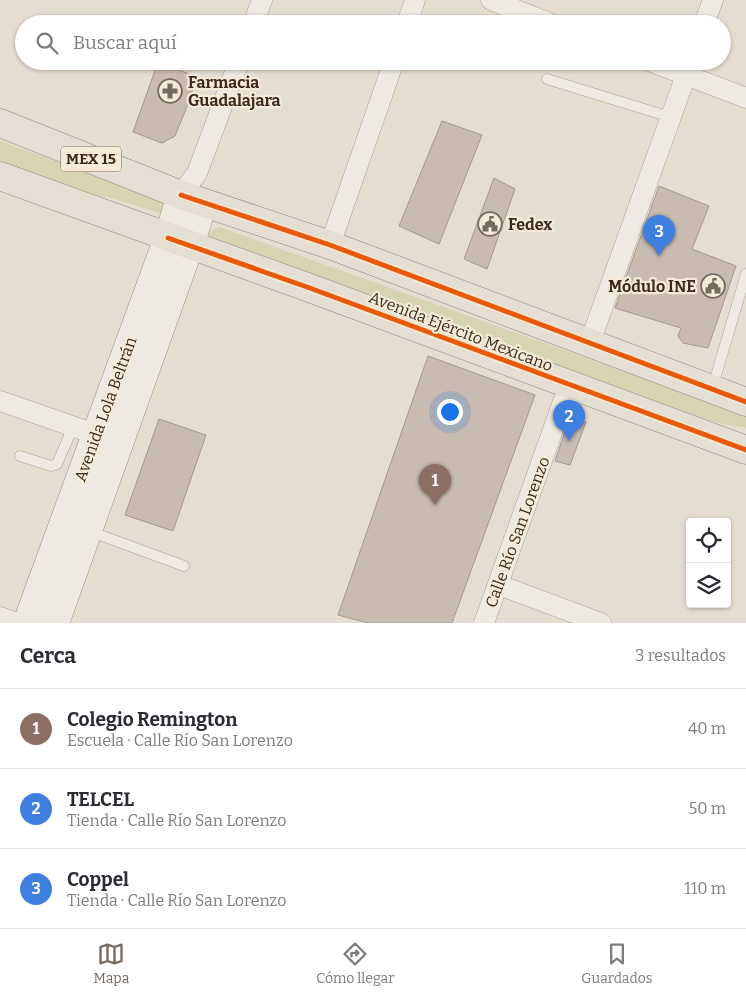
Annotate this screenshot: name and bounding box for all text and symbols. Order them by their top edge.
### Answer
search box [15,15,731,70]
icon: search [33,29,61,57]
text: Buscar aquí [73,31,177,54]
place label: Farmacia Guadalajara [188,73,280,110]
pharmacy icon: Farmacia Guadalajara [157,78,183,104]
road number: MEX 15 [61,146,121,172]
public building icon: Fedex [477,211,503,237]
place label: Fedex [508,215,552,234]
pin: 3 [643,215,675,256]
public building icon: Módulo INE [700,273,726,299]
place label: Módulo INE [608,277,696,296]
street label: Avenida Ejército Mexicano [366,288,555,375]
street label: Avenida Lola Beltrán [70,334,140,484]
your location [437,399,463,425]
pin: 2 [553,400,585,441]
street label: Calle Río San Lorenzo [481,454,554,610]
pin: 1 [419,464,451,505]
map controls [686,518,731,608]
button: locate [686,518,731,563]
button: layers [686,563,731,608]
text: Cerca [20,643,76,669]
text: 3 resultados [635,646,726,665]
text: Colegio Remington [67,708,237,731]
text: 1 [33,719,39,738]
text: 40 m [688,719,726,738]
text: Escuela · Calle Río San Lorenzo [67,731,293,750]
text: TELCEL [67,788,134,811]
text: 2 [31,799,41,818]
text: 50 m [689,799,726,818]
text: Tienda · Calle Río San Lorenzo [67,811,286,830]
text: Coppel [67,868,129,891]
text: 3 [31,879,41,898]
text: 110 m [684,879,726,898]
text: Tienda · Calle Río San Lorenzo [67,891,286,910]
tab: Mapa [93,940,129,987]
tab: Cómo llegar [316,940,394,987]
tab: Guardados [581,940,653,987]

